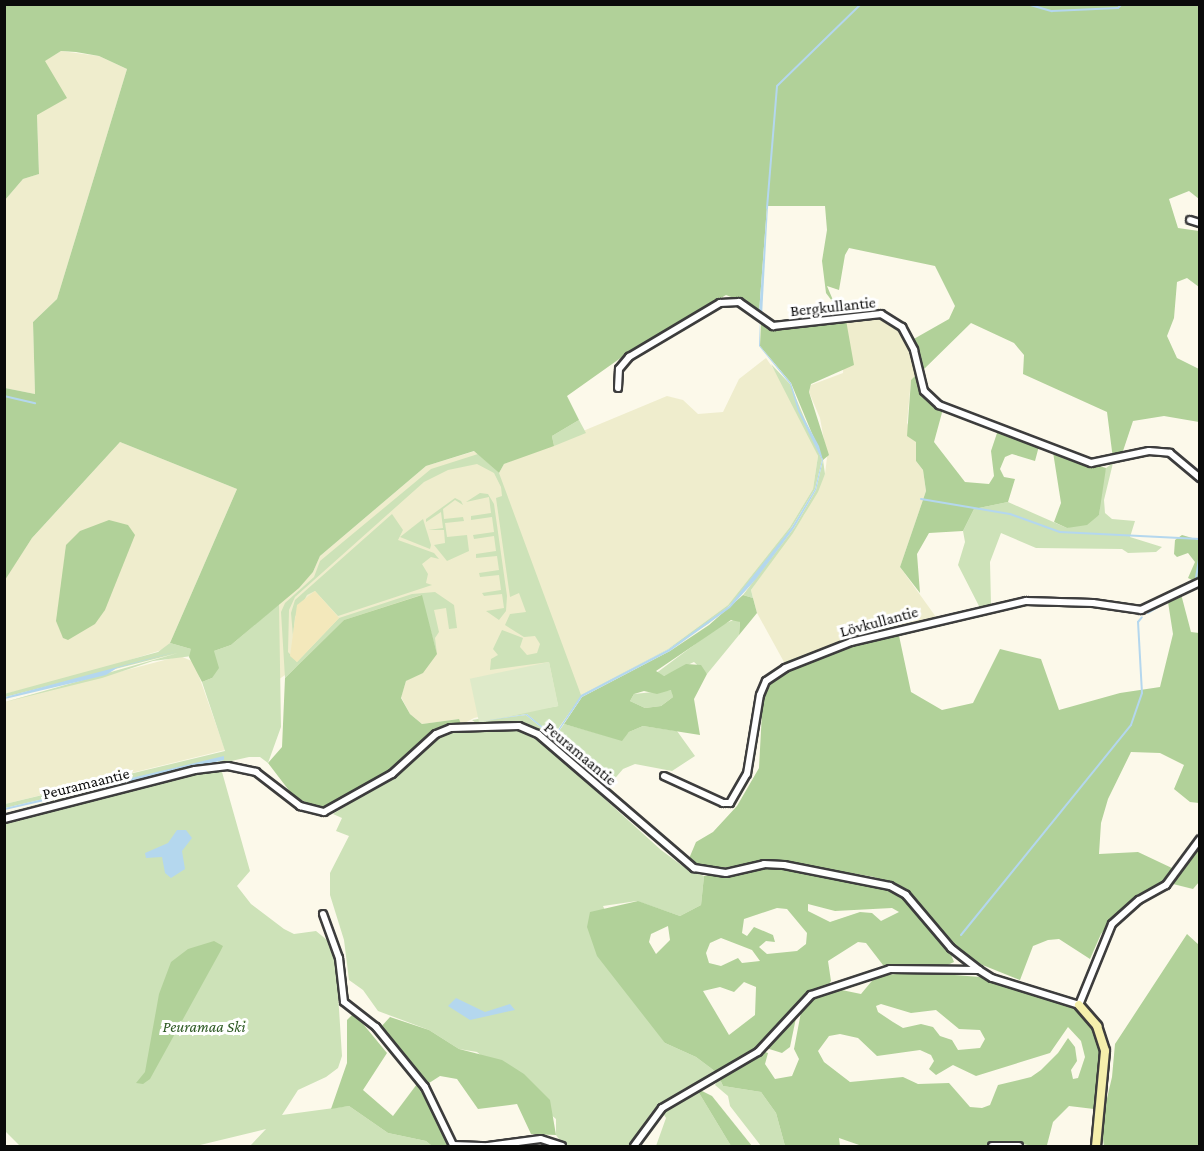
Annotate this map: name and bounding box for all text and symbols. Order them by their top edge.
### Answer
street label: Bergkullantie [789,293,877,321]
street label: Lövkullantie [838,602,920,642]
street label: Peuramaantie [540,718,620,790]
street label: Peuramaantie [41,764,131,804]
park label: Peuramaa Ski [162,1017,246,1037]

